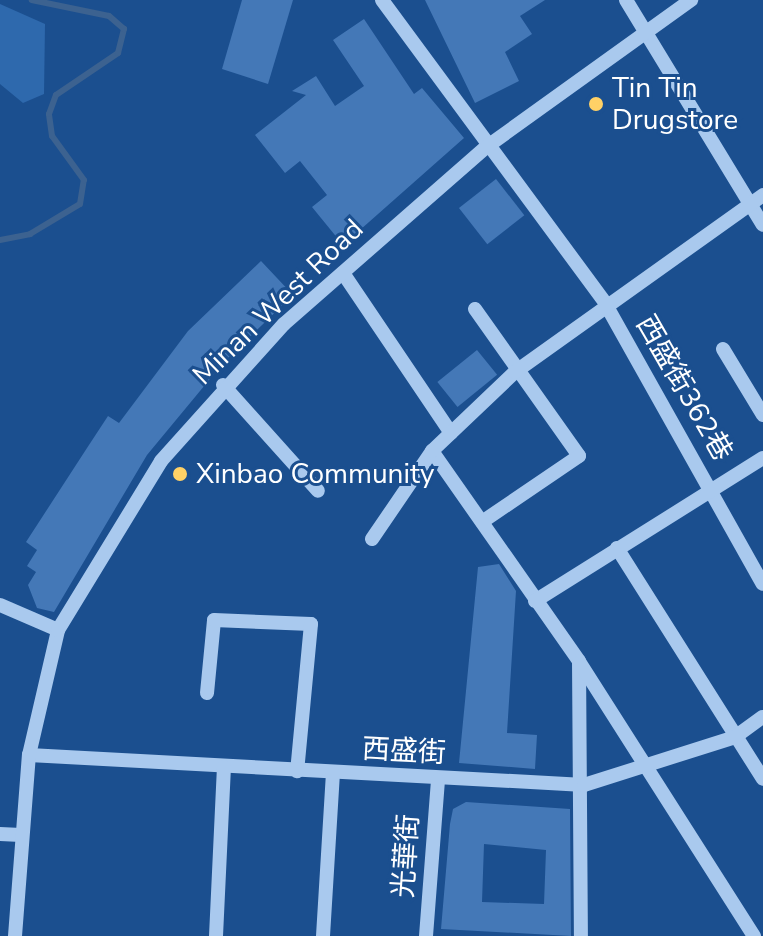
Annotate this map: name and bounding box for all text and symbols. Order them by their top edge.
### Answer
place label: Tin Tin Drugstore [612,71,738,137]
marker: Tin Tin Drugstore [587,95,605,113]
street label: Minan West Road [186,212,370,392]
street label: 西盛街362巷 [629,309,739,467]
place label: Xinbao Community [196,457,434,491]
marker: Xinbao Community [171,465,189,483]
street label: 西盛街 [361,732,447,770]
street label: 光華街 [386,813,426,899]

